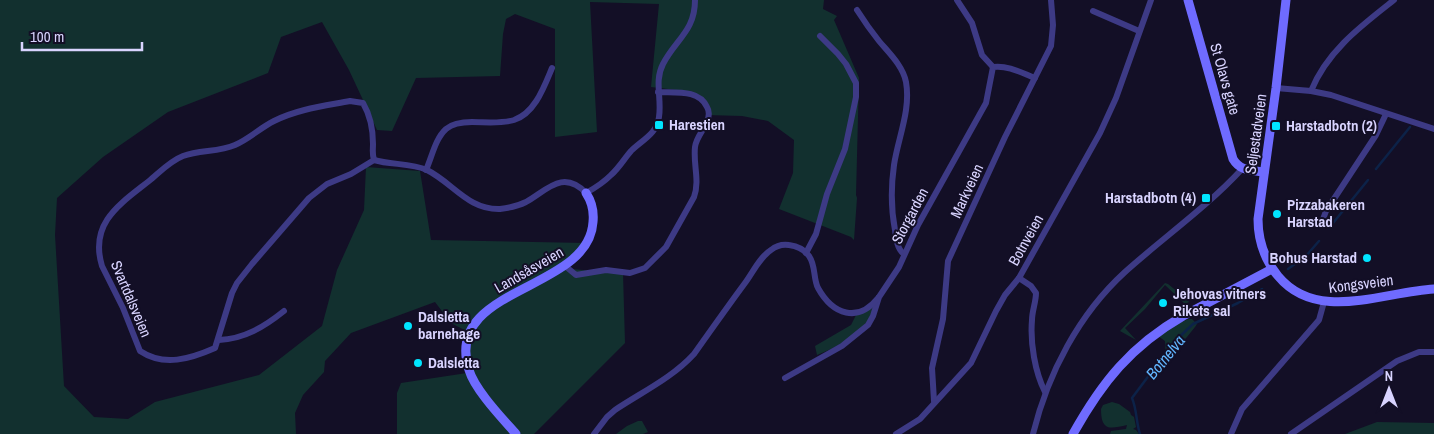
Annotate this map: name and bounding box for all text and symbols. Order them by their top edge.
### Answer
scale bar [22,20,142,52]
text: 100 m [30,26,64,47]
street label: St Olavs gate [1205,40,1246,117]
street label: Seljestadveien [1239,93,1272,175]
place label: Harestien [669,114,725,135]
place label: Harstadbotn (2) [1286,115,1377,136]
marker: Harestien [653,119,665,131]
marker: Harstadbotn (2) [1270,120,1282,132]
street label: Markveien [945,160,988,221]
street label: Storgarden [886,184,933,248]
place label: Harstadbotn (4) [1105,187,1196,208]
marker: Harstadbotn (4) [1200,192,1212,204]
place label: Pizzabakeren Harstad [1287,194,1365,232]
marker: Pizzabakeren Harstad [1271,208,1283,220]
street label: Botnveien [1003,210,1048,269]
street label: Landsåsveien [490,241,567,298]
place label: Bohus Harstad [1270,247,1357,268]
marker: Bohus Harstad [1361,252,1373,264]
street label: Svartdalsveien [106,257,157,340]
street label: Kongsveien [1327,269,1394,298]
place label: Jehovas vitners Rikets sal [1173,283,1266,321]
marker: Jehovas vitners Rikets sal [1157,297,1169,309]
place label: Dalsletta barnehage [418,306,480,344]
marker: Dalsletta barnehage [402,320,414,332]
water label: Botnelva [1140,330,1190,384]
place label: Dalsletta [428,352,479,373]
marker: Dalsletta [412,357,424,369]
north arrow [1364,364,1414,414]
text: N [1385,367,1393,385]

